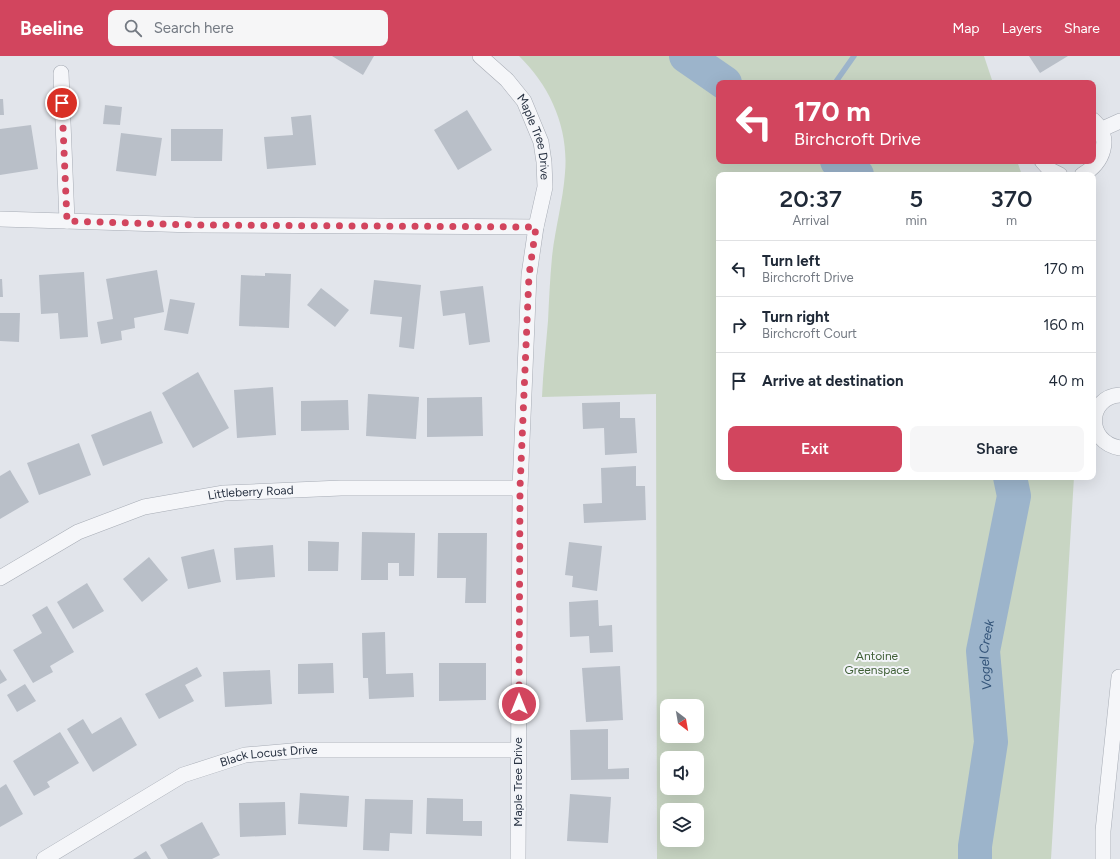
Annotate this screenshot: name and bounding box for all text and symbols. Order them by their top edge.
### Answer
search box [108,10,388,46]
text: Beeline [20,17,84,40]
icon: search [122,17,144,39]
text: Search here [154,19,234,37]
text: Map [952,20,980,37]
text: Layers [1002,20,1042,37]
text: Share [1064,20,1100,37]
pin [45,86,79,120]
street label: Maple Tree Drive [514,91,552,181]
icon: arrive [51,92,73,114]
text: 170 m [794,94,871,128]
icon: left [728,96,780,148]
text: Birchcroft Drive [794,128,921,150]
text: 20:37 [780,184,842,213]
text: 5 [909,184,923,213]
text: 370 [991,184,1032,213]
text: Arrival [792,213,829,228]
text: min [906,213,927,228]
text: m [1006,213,1017,228]
text: Turn left [762,252,820,270]
icon: left [728,258,750,280]
text: 170 m [1044,260,1084,278]
text: Birchcroft Drive [762,270,854,285]
text: Turn right [762,308,830,326]
icon: right [728,314,750,336]
text: 160 m [1043,316,1084,334]
text: Birchcroft Court [762,326,857,341]
icon: arrive [728,370,750,392]
text: Arrive at destination [762,372,903,390]
text: 40 m [1049,372,1084,390]
button: Exit [728,426,902,472]
button: Share [910,426,1084,472]
street label: Littleberry Road [207,483,294,503]
water label: Vogel Creek [976,618,997,691]
park label: Antoine Greenspace [845,649,910,677]
position arrow [498,683,540,725]
north arrow [660,699,704,743]
map controls [660,699,704,847]
street label: Maple Tree Drive [511,737,525,827]
street label: Black Locust Drive [218,743,318,770]
button: sound [660,751,704,795]
button: layers [660,803,704,847]

